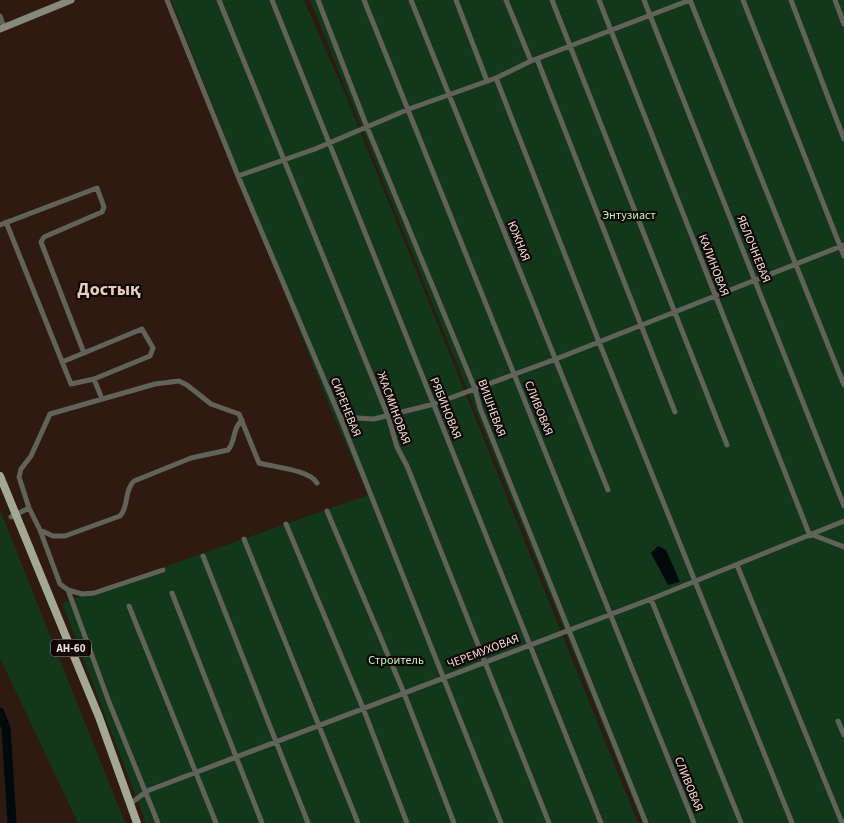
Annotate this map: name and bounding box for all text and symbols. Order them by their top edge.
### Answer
park label: Энтузиаст [602,207,656,224]
street label: ЯБЛОЧНЕВАЯ [732,213,775,285]
street label: ЮЖНАЯ [503,218,534,264]
street label: КАЛИНОВАЯ [694,232,733,299]
district label: Достық [77,277,141,302]
street label: ЖАСМИНОВАЯ [373,369,415,447]
street label: СИРЕНЕВАЯ [326,375,365,439]
street label: РЯБИНОВАЯ [425,375,466,442]
street label: ВИШНЕВАЯ [473,377,510,439]
street label: СЛИВОВАЯ [520,378,557,438]
street label: ЧЕРЕМУХОВАЯ [445,630,522,673]
road number: АН-60 [51,640,91,656]
park label: Строитель [368,652,424,669]
street label: СЛИВОВАЯ [670,754,707,814]

